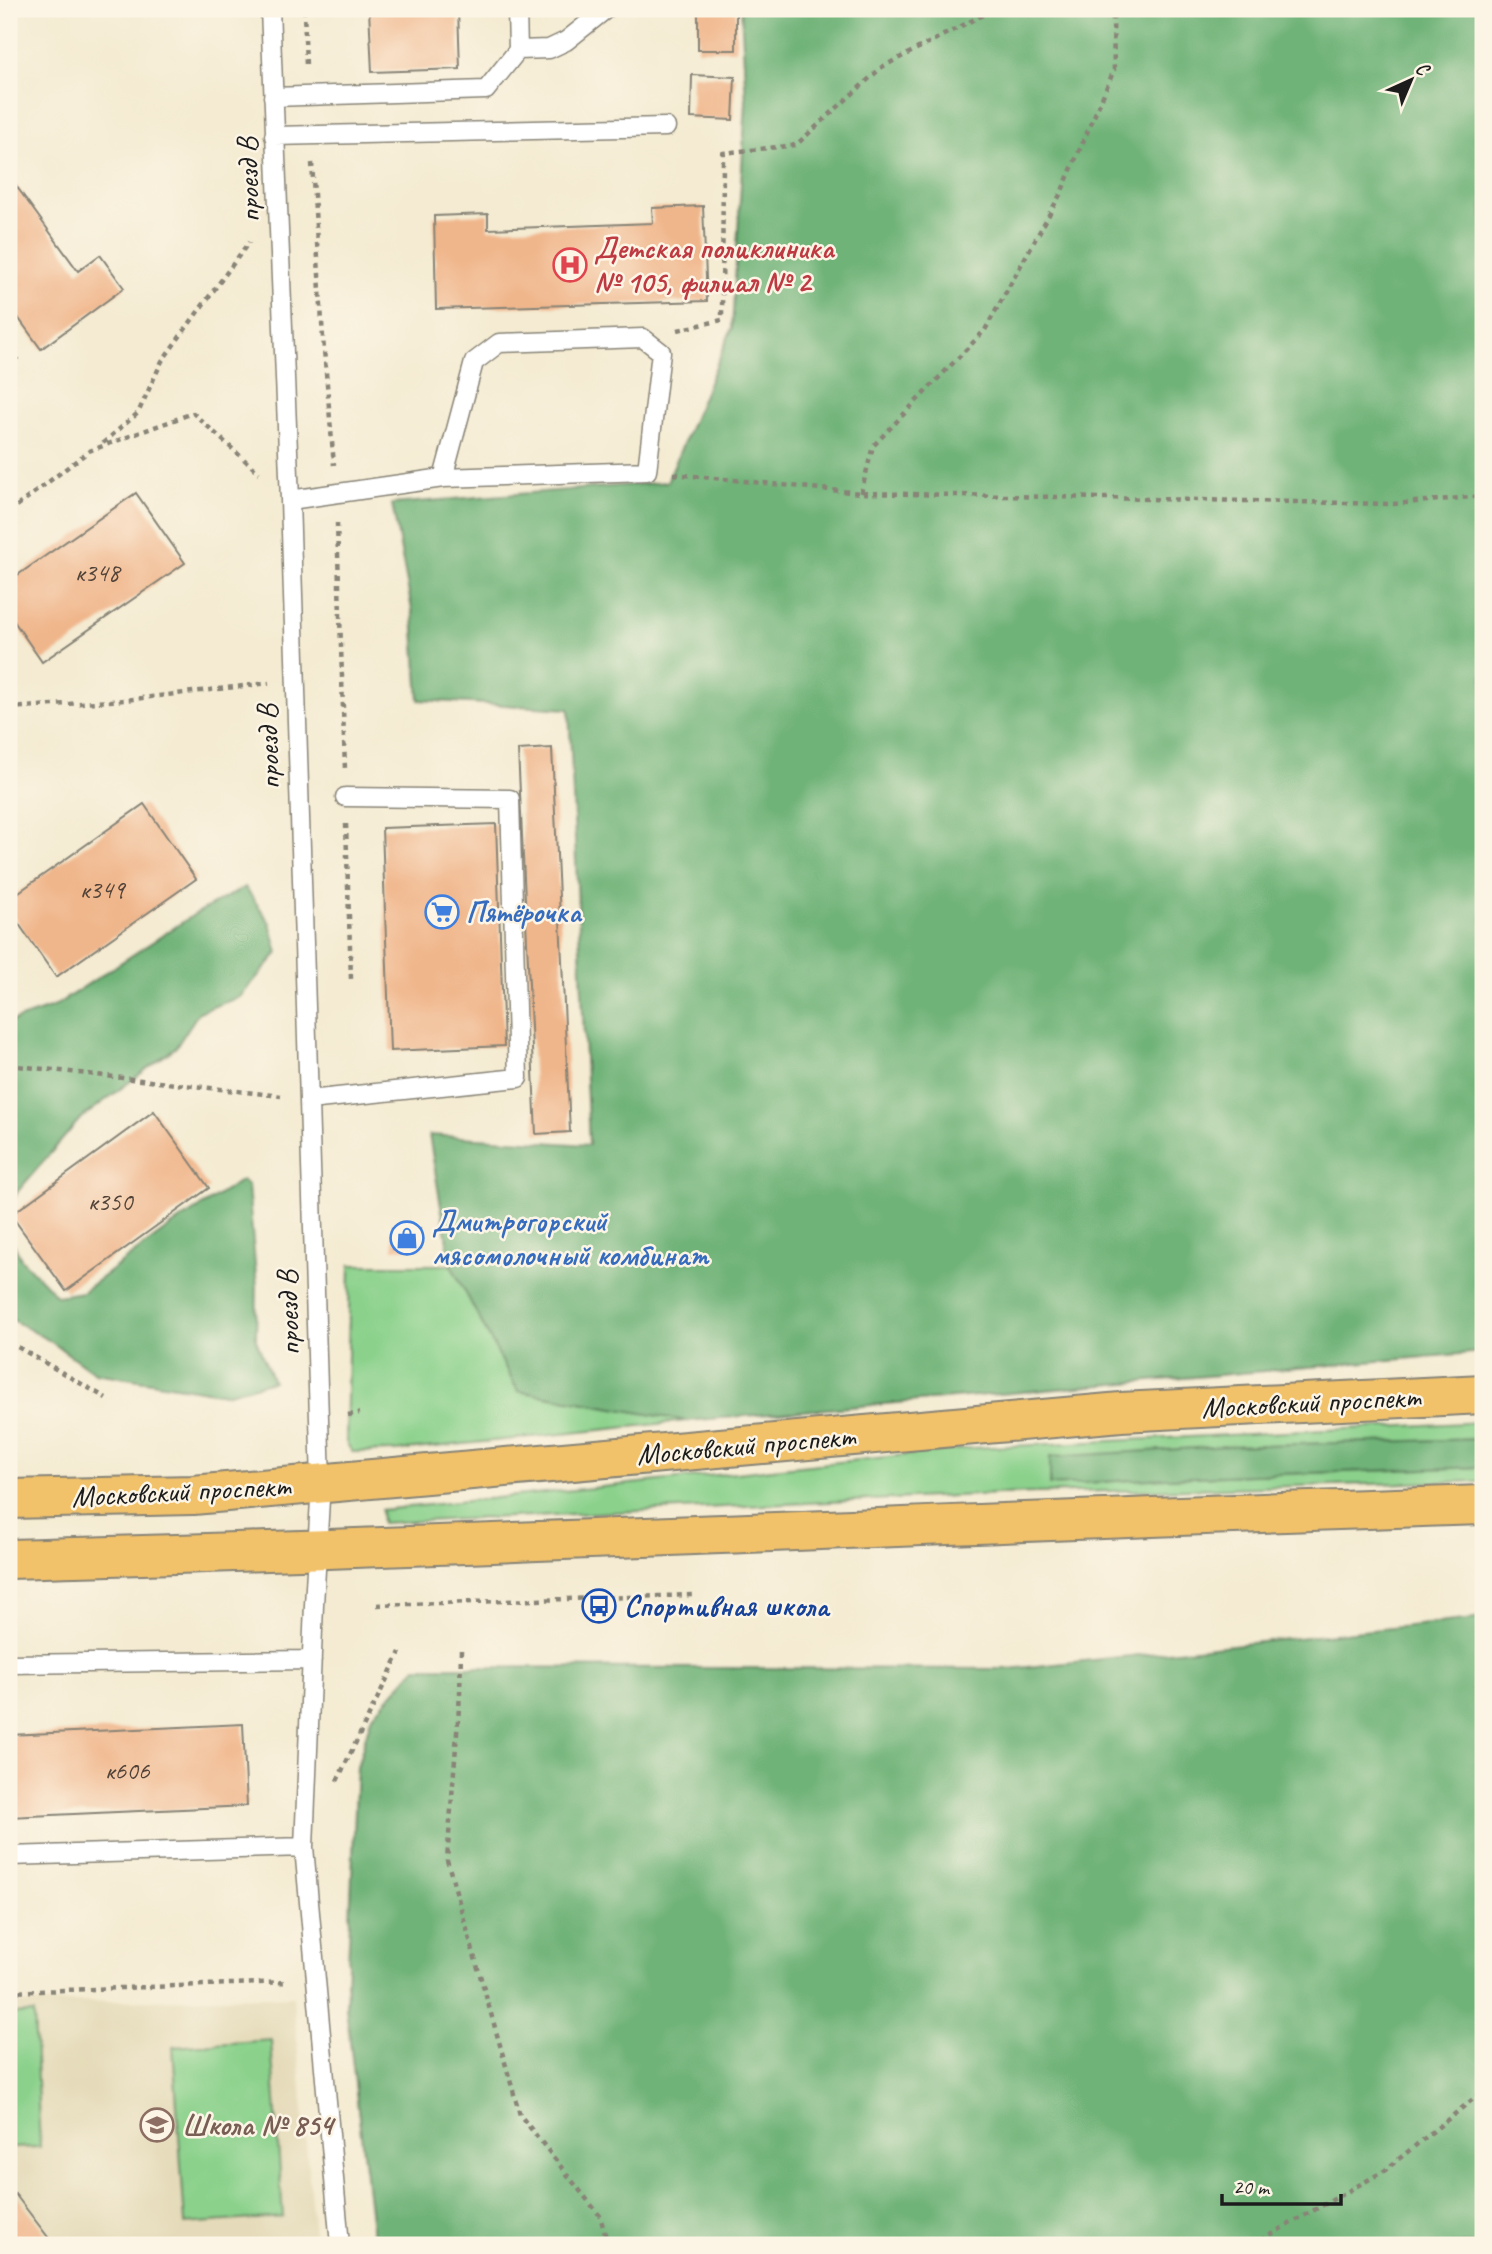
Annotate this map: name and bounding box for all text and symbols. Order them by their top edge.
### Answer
north arrow [1376,46,1446,116]
text: С [1410,57,1436,82]
street label: проезд B [227,134,268,223]
place label: Детская поликлиника № 105, филиал № 2 [594,229,835,301]
hospital icon: Детская поликлиника № 105, филиал № 2 [551,246,589,284]
house number: к348 [75,556,122,589]
street label: проезд B [247,701,288,790]
house number: к349 [80,873,127,906]
supermarket icon: Пятёрочка [423,893,461,931]
place label: Пятёрочка [466,893,583,931]
house number: к350 [88,1185,135,1218]
place label: Дмитрогорский мясомолочный комбинат [432,1202,710,1274]
shop icon: Дмитрогорский мясомолочный комбинат [388,1219,426,1257]
street label: проезд B [267,1267,308,1356]
street label: Московский проспект [1200,1377,1423,1427]
street label: Московский проспект [635,1416,858,1473]
street label: Московский проспект [70,1466,293,1516]
bus stop icon: Спортивная школа [580,1587,618,1625]
place label: Спортивная школа [624,1587,831,1625]
house number: к606 [105,1754,151,1787]
school or university icon: Школа № 854 [138,2106,176,2144]
place label: Школа № 854 [182,2106,336,2144]
scale bar [1222,2163,1342,2207]
text: 20 m [1233,2174,1271,2200]

